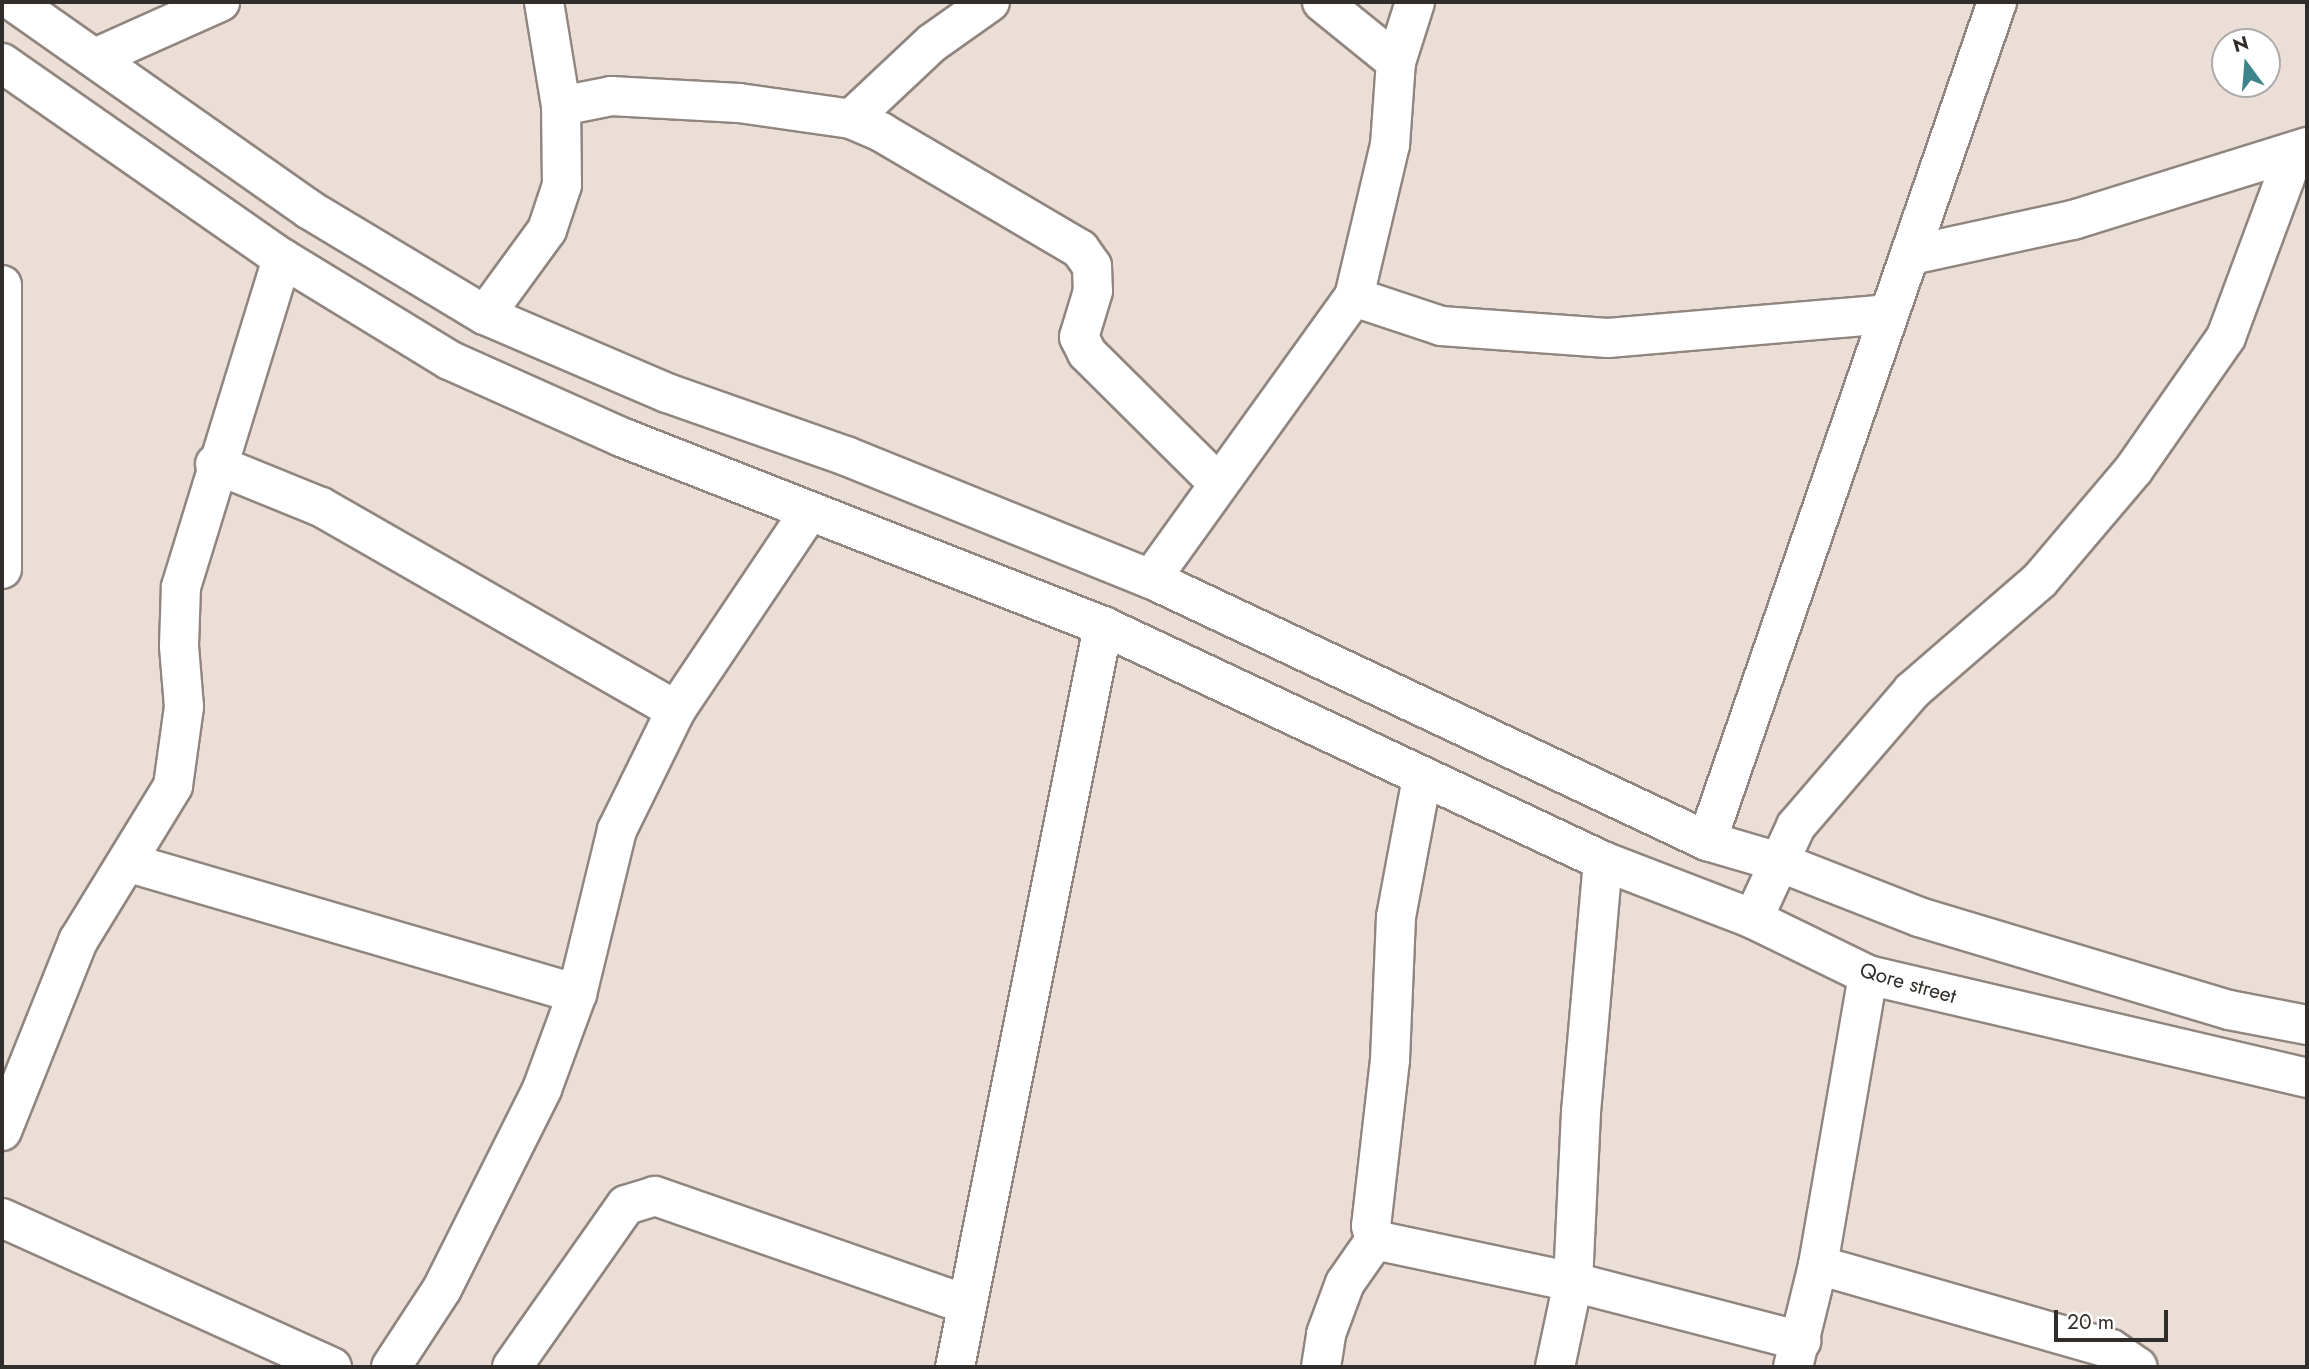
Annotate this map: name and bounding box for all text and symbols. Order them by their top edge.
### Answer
north arrow [2211,28,2281,98]
text: N [2230,29,2252,59]
street label: Qore street [1857,957,1959,1009]
scale bar [2057,1296,2171,1340]
text: 20 m [2067,1307,2114,1337]

